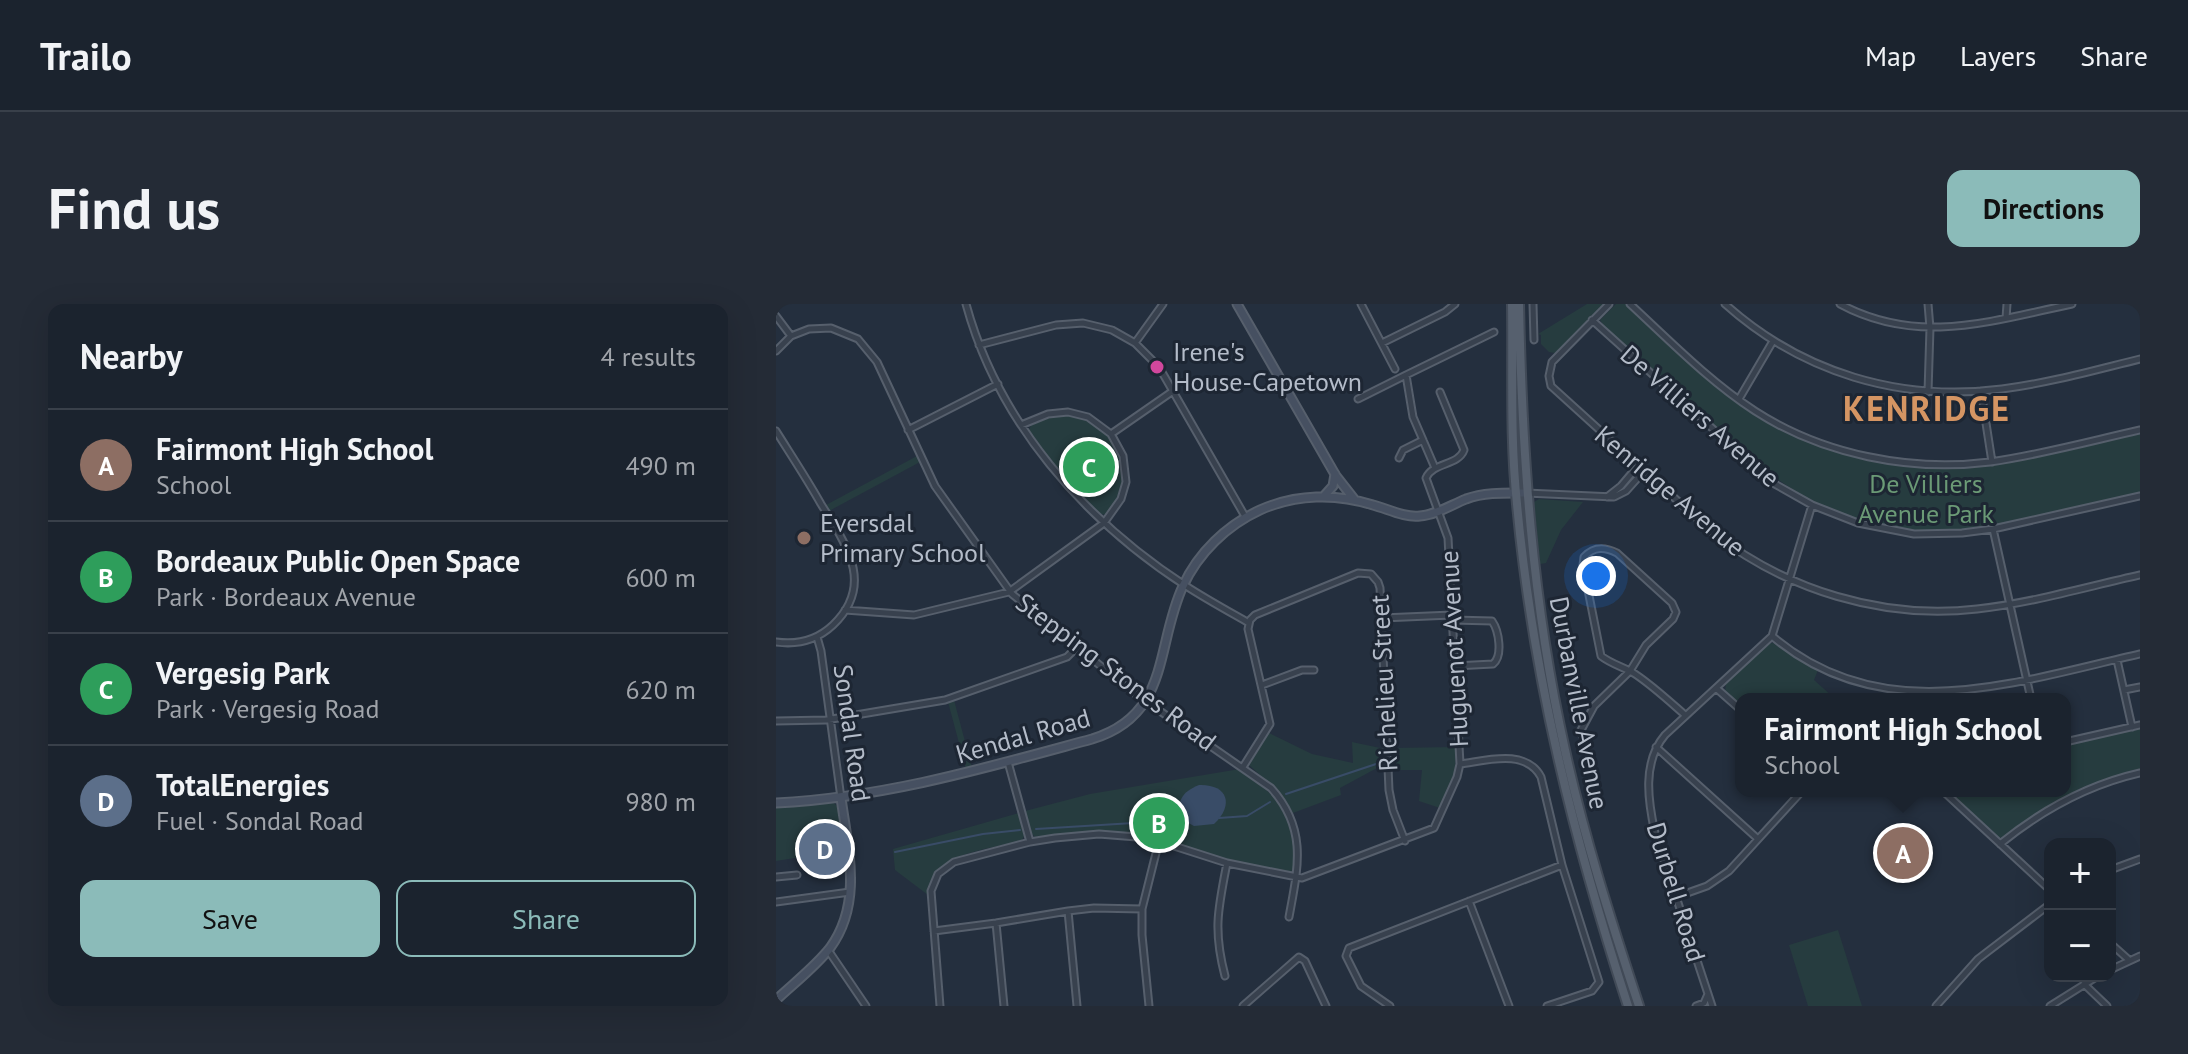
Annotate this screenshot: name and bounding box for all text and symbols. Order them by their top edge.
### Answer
text: Trailo [40,31,132,80]
text: Map [1865,37,1916,74]
text: Layers [1960,37,2036,74]
text: Share [2080,37,2148,74]
button: Directions [1947,170,2140,247]
text: Find us [48,172,220,244]
text: Nearby [80,334,182,378]
place label: Irene's House-Capetown [1173,335,1362,398]
street label: De Villiers Avenue [1614,337,1787,494]
text: 4 results [601,340,696,373]
marker: Irene's House-Capetown [1148,358,1166,376]
district label: KENRIDGE [1843,386,2011,430]
street label: Kenridge Avenue [1588,418,1752,563]
text: Fairmont High School [156,429,433,468]
pin: C [1063,437,1115,497]
text: A [98,449,114,482]
text: 490 m [625,449,696,482]
park label: De Villiers Avenue Park [1858,467,1995,530]
text: School [156,468,231,501]
place label: Eversdal Primary School [820,506,986,569]
marker: Eversdal Primary School [795,529,813,547]
text: Bordeaux Public Open Space [156,541,520,580]
street label: Huguenot Avenue [1432,550,1475,748]
your location [1576,556,1616,596]
text: B [98,561,114,594]
text: 600 m [625,561,696,594]
text: Park · Bordeaux Avenue [156,580,416,613]
street label: Stepping Stones Road [1010,585,1223,758]
street label: Richelieu Street [1362,594,1405,772]
street label: Durbanville Avenue [1543,594,1616,812]
text: Vergesig Park [156,653,330,692]
street label: Sondal Road [827,662,878,804]
text: C [99,673,113,706]
text: 620 m [625,673,696,706]
text: Park · Vergesig Road [156,692,379,725]
popup [1735,693,2071,797]
street label: Kendal Road [952,701,1094,770]
text: Fairmont High School [1764,709,2042,748]
text: School [1764,748,1840,781]
text: TotalEnergies [156,765,329,804]
text: D [98,785,114,818]
text: 980 m [625,785,696,818]
pin: B [1133,793,1185,853]
text: Fuel · Sondal Road [156,804,364,837]
street label: Durbell Road [1640,818,1713,966]
pin: D [799,819,851,879]
pin: A [1877,823,1929,883]
map controls [2044,838,2116,982]
button: + [2044,838,2116,910]
button: Save [80,880,380,957]
button: Share [396,880,696,957]
button: − [2044,910,2116,982]

